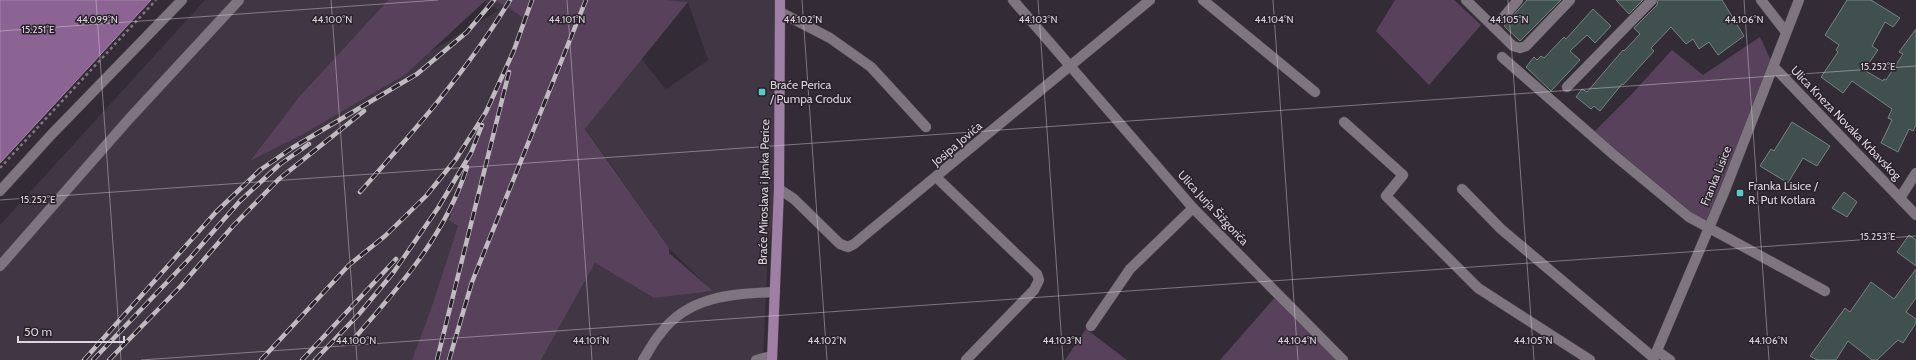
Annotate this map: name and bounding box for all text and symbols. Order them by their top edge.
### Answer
text: 44.099°N [76,13,118,26]
text: 44.100°N [312,13,352,26]
text: 44.101°N [549,13,585,26]
text: 44.102°N [784,13,822,26]
text: 44.103°N [1019,13,1057,26]
text: 44.104°N [1254,13,1294,26]
text: 44.105°N [1490,13,1528,26]
text: 44.106°N [1724,13,1764,26]
text: 15.251°E [21,23,55,36]
text: 15.252°E [1860,60,1896,73]
street label: Ulica Kneza Novaka Krbavskog [1788,62,1906,184]
place label: Braće Perica / Pumpa Crodux [769,77,852,106]
marker: Braće Perica / Pumpa Crodux [757,87,767,97]
street label: Josipa Jovića [928,118,985,170]
street label: Braće Miroslava i Janka Perice [755,119,772,265]
street label: Franka Lisice [1697,144,1734,208]
street label: Ulica Jurja Šižgorića [1175,167,1252,248]
place label: Franka Lisice / R. Put Kotlara [1748,178,1819,207]
marker: Franka Lisice / R. Put Kotlara [1735,188,1745,198]
text: 15.252°E [20,193,56,206]
text: 15.253°E [1860,230,1896,243]
scale bar [18,318,124,344]
text: 50 m [24,324,52,339]
text: 44.100°N [336,334,376,347]
text: 44.101°N [573,334,609,347]
text: 44.102°N [808,334,846,347]
text: 44.103°N [1043,334,1081,347]
text: 44.104°N [1277,334,1317,347]
text: 44.105°N [1514,334,1552,347]
text: 44.106°N [1748,334,1788,347]

